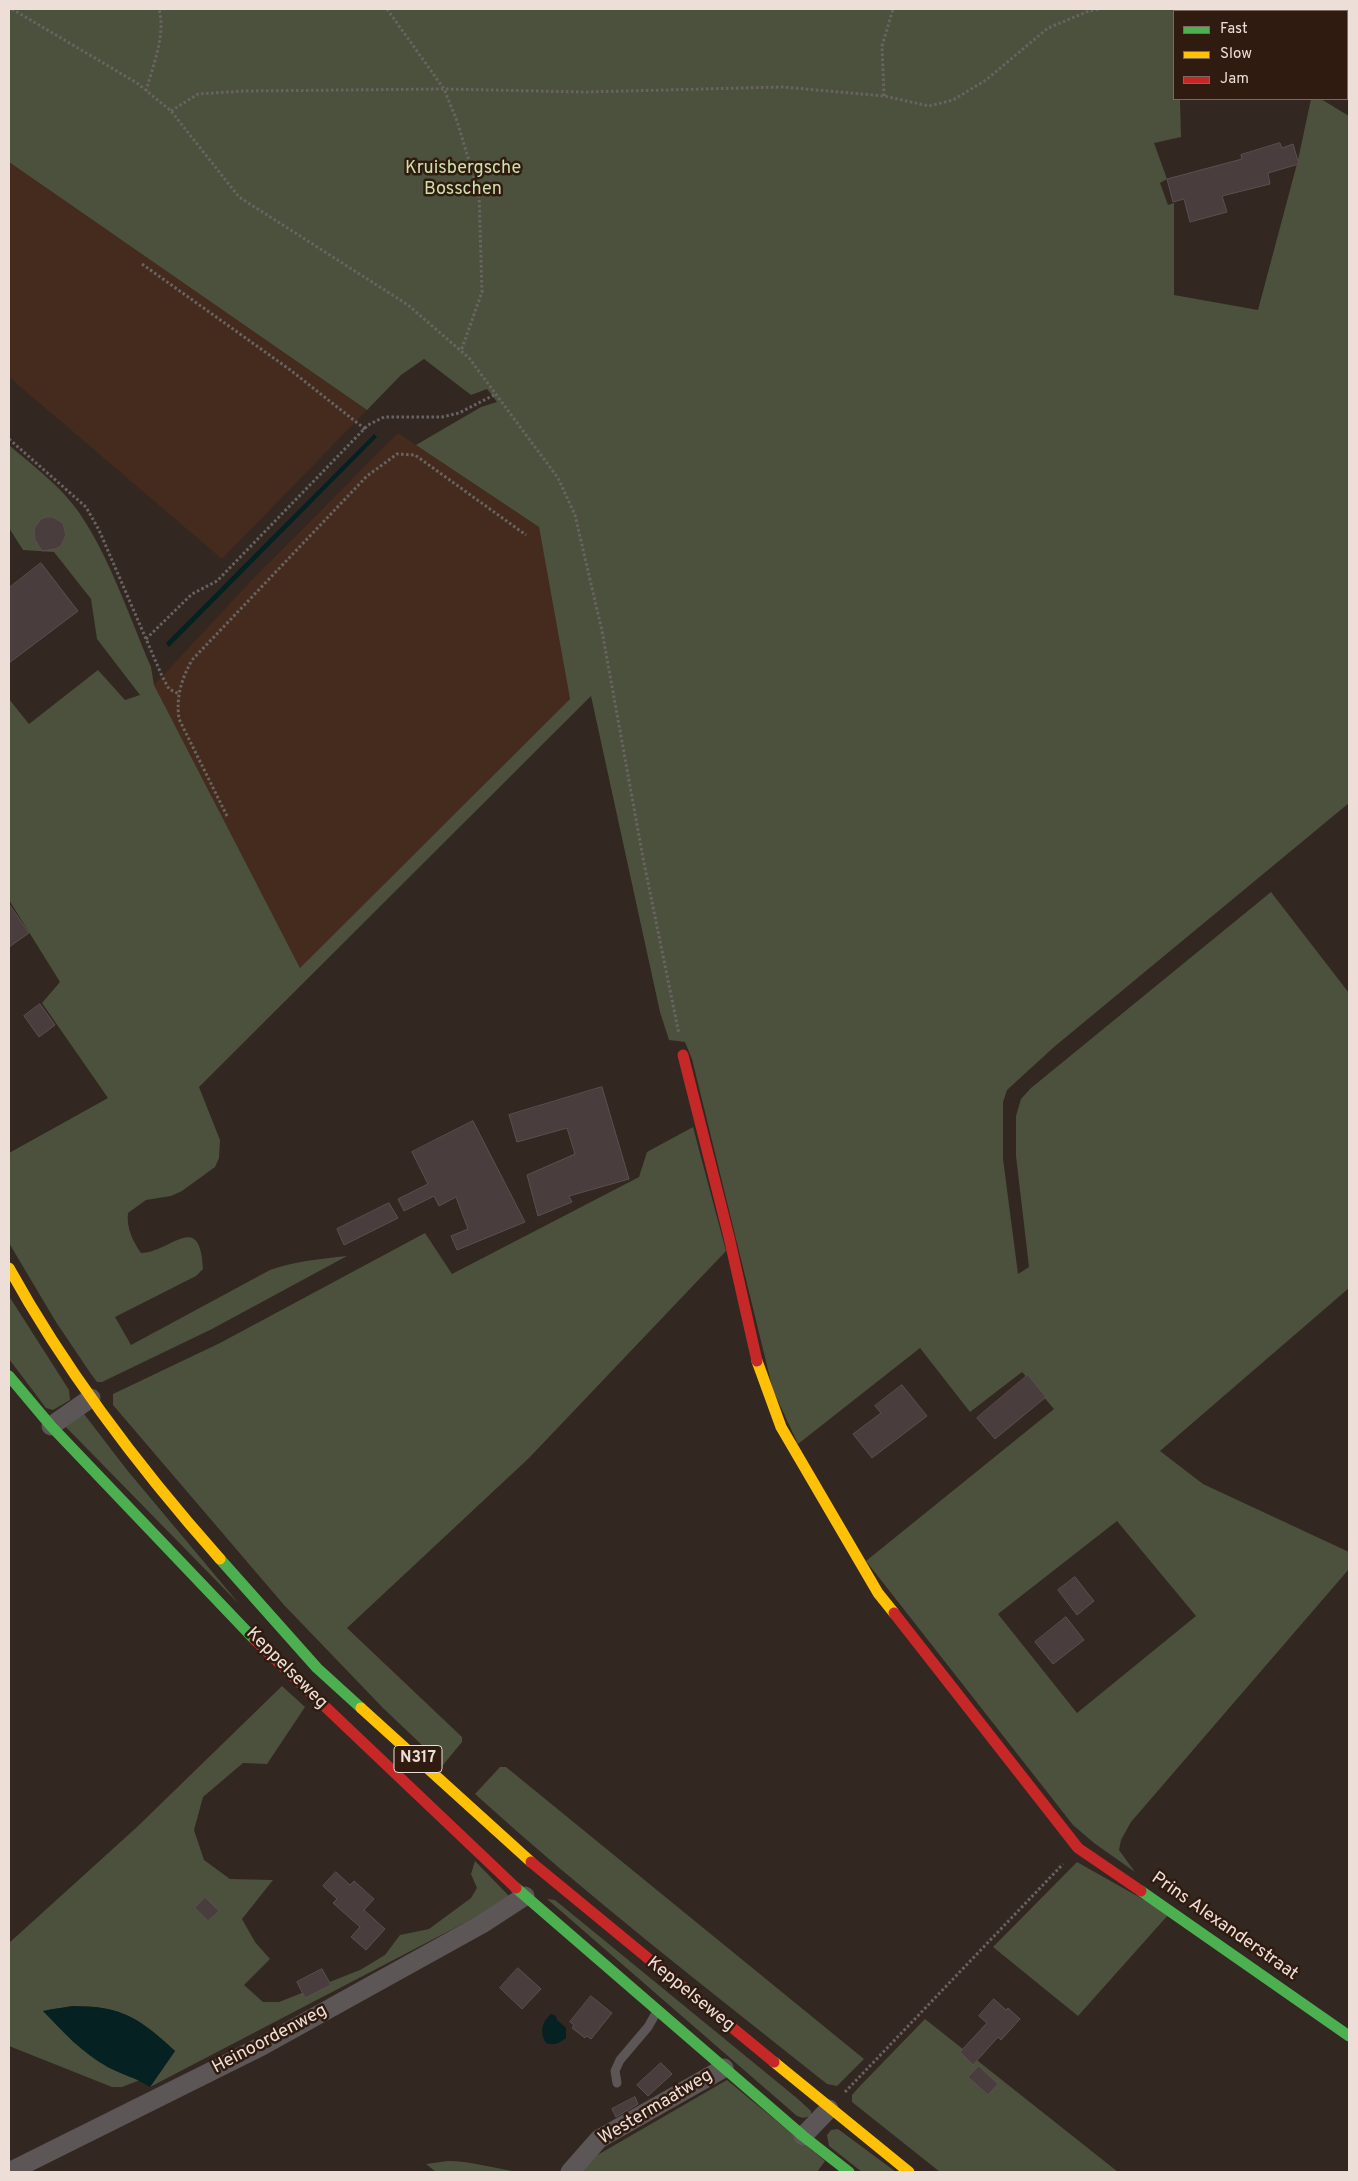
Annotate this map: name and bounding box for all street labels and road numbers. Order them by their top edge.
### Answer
street label: Keppelseweg [241,1624,331,1714]
road number: N317 [394,1746,442,1772]
street label: Prins Alexanderstraat [1147,1868,1301,1986]
street label: Keppelseweg [642,1953,738,2037]
street label: Heinoordenweg [209,2001,331,2079]
street label: Westermaatweg [595,2065,717,2151]

